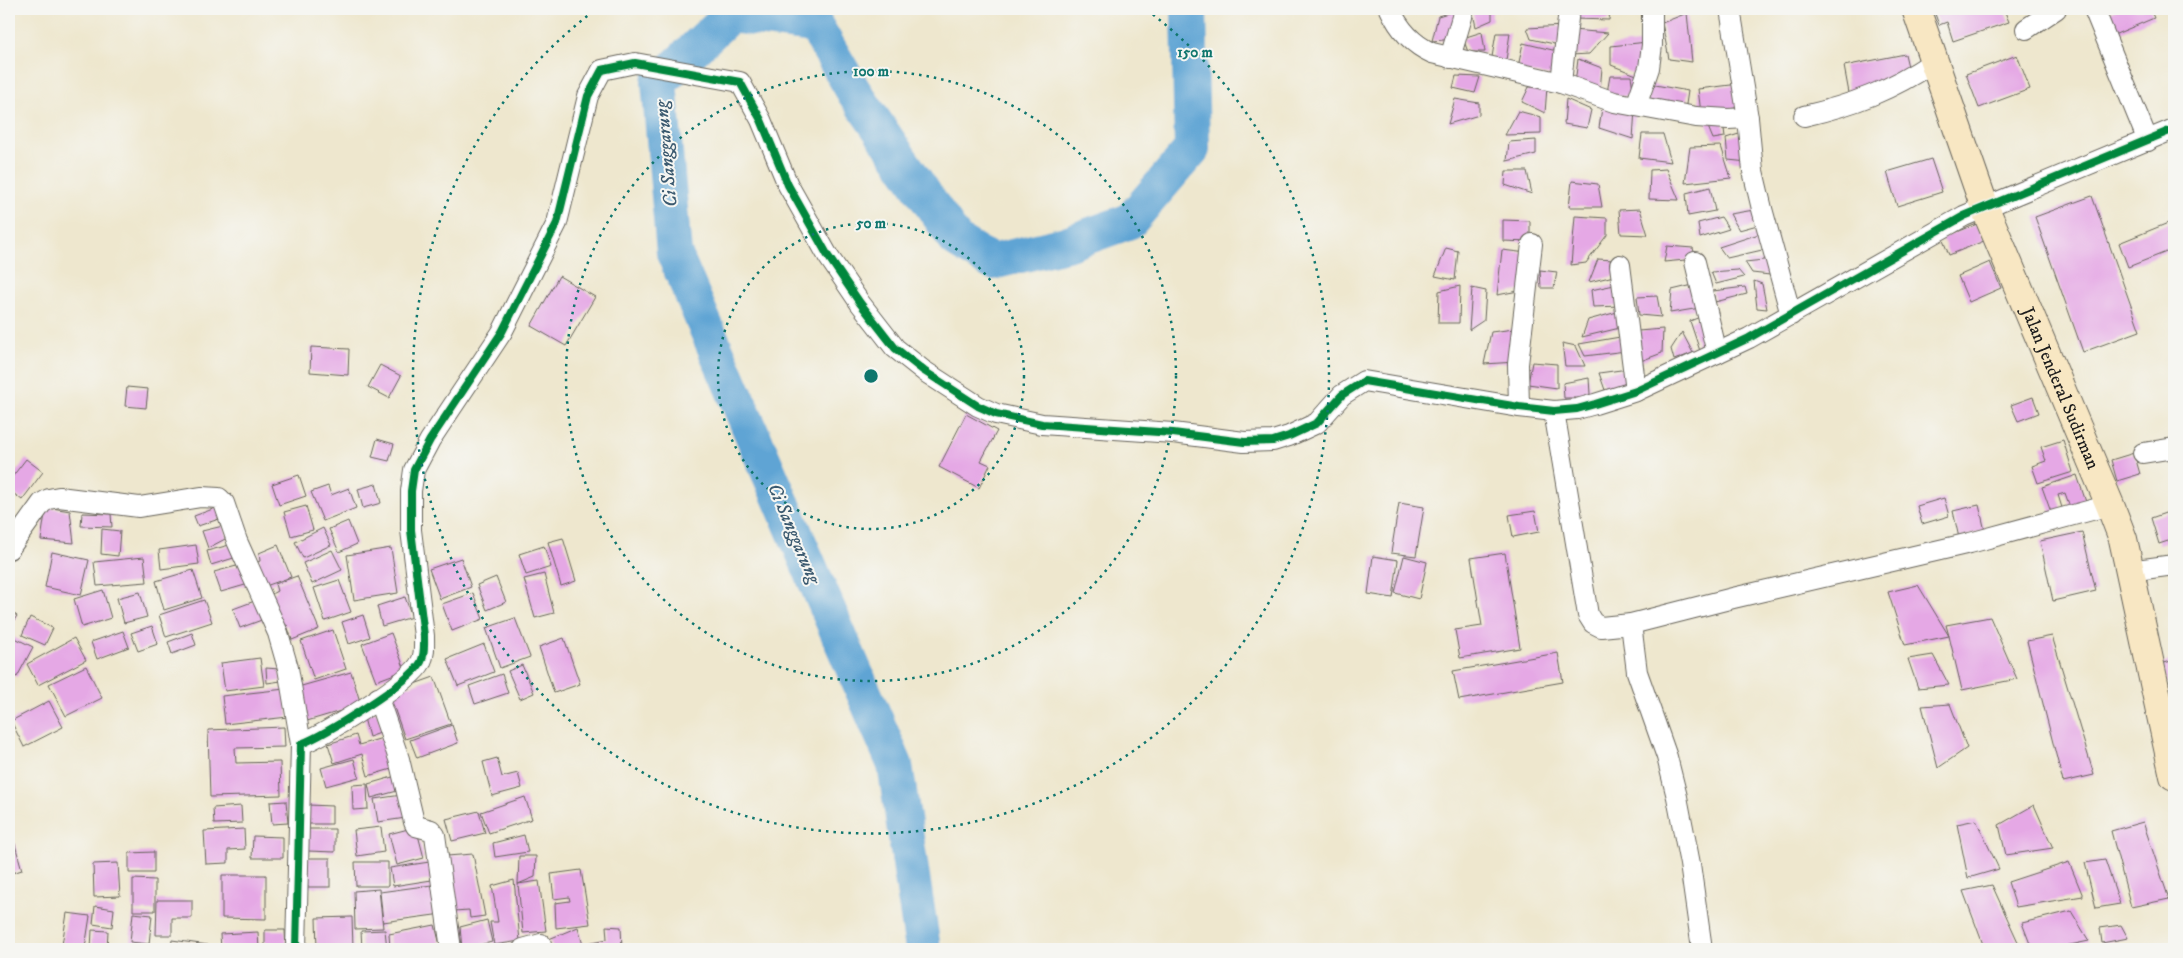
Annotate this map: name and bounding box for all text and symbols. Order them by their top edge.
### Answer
text: 150 m [1177,43,1213,62]
text: 100 m [853,62,890,81]
water label: Ci Sanggarung [650,98,683,208]
text: 50 m [855,214,887,233]
street label: Jalan Jenderal Sudirman [2015,302,2104,473]
centre of rings [862,367,880,385]
water label: Ci Sanggarung [762,480,826,588]

